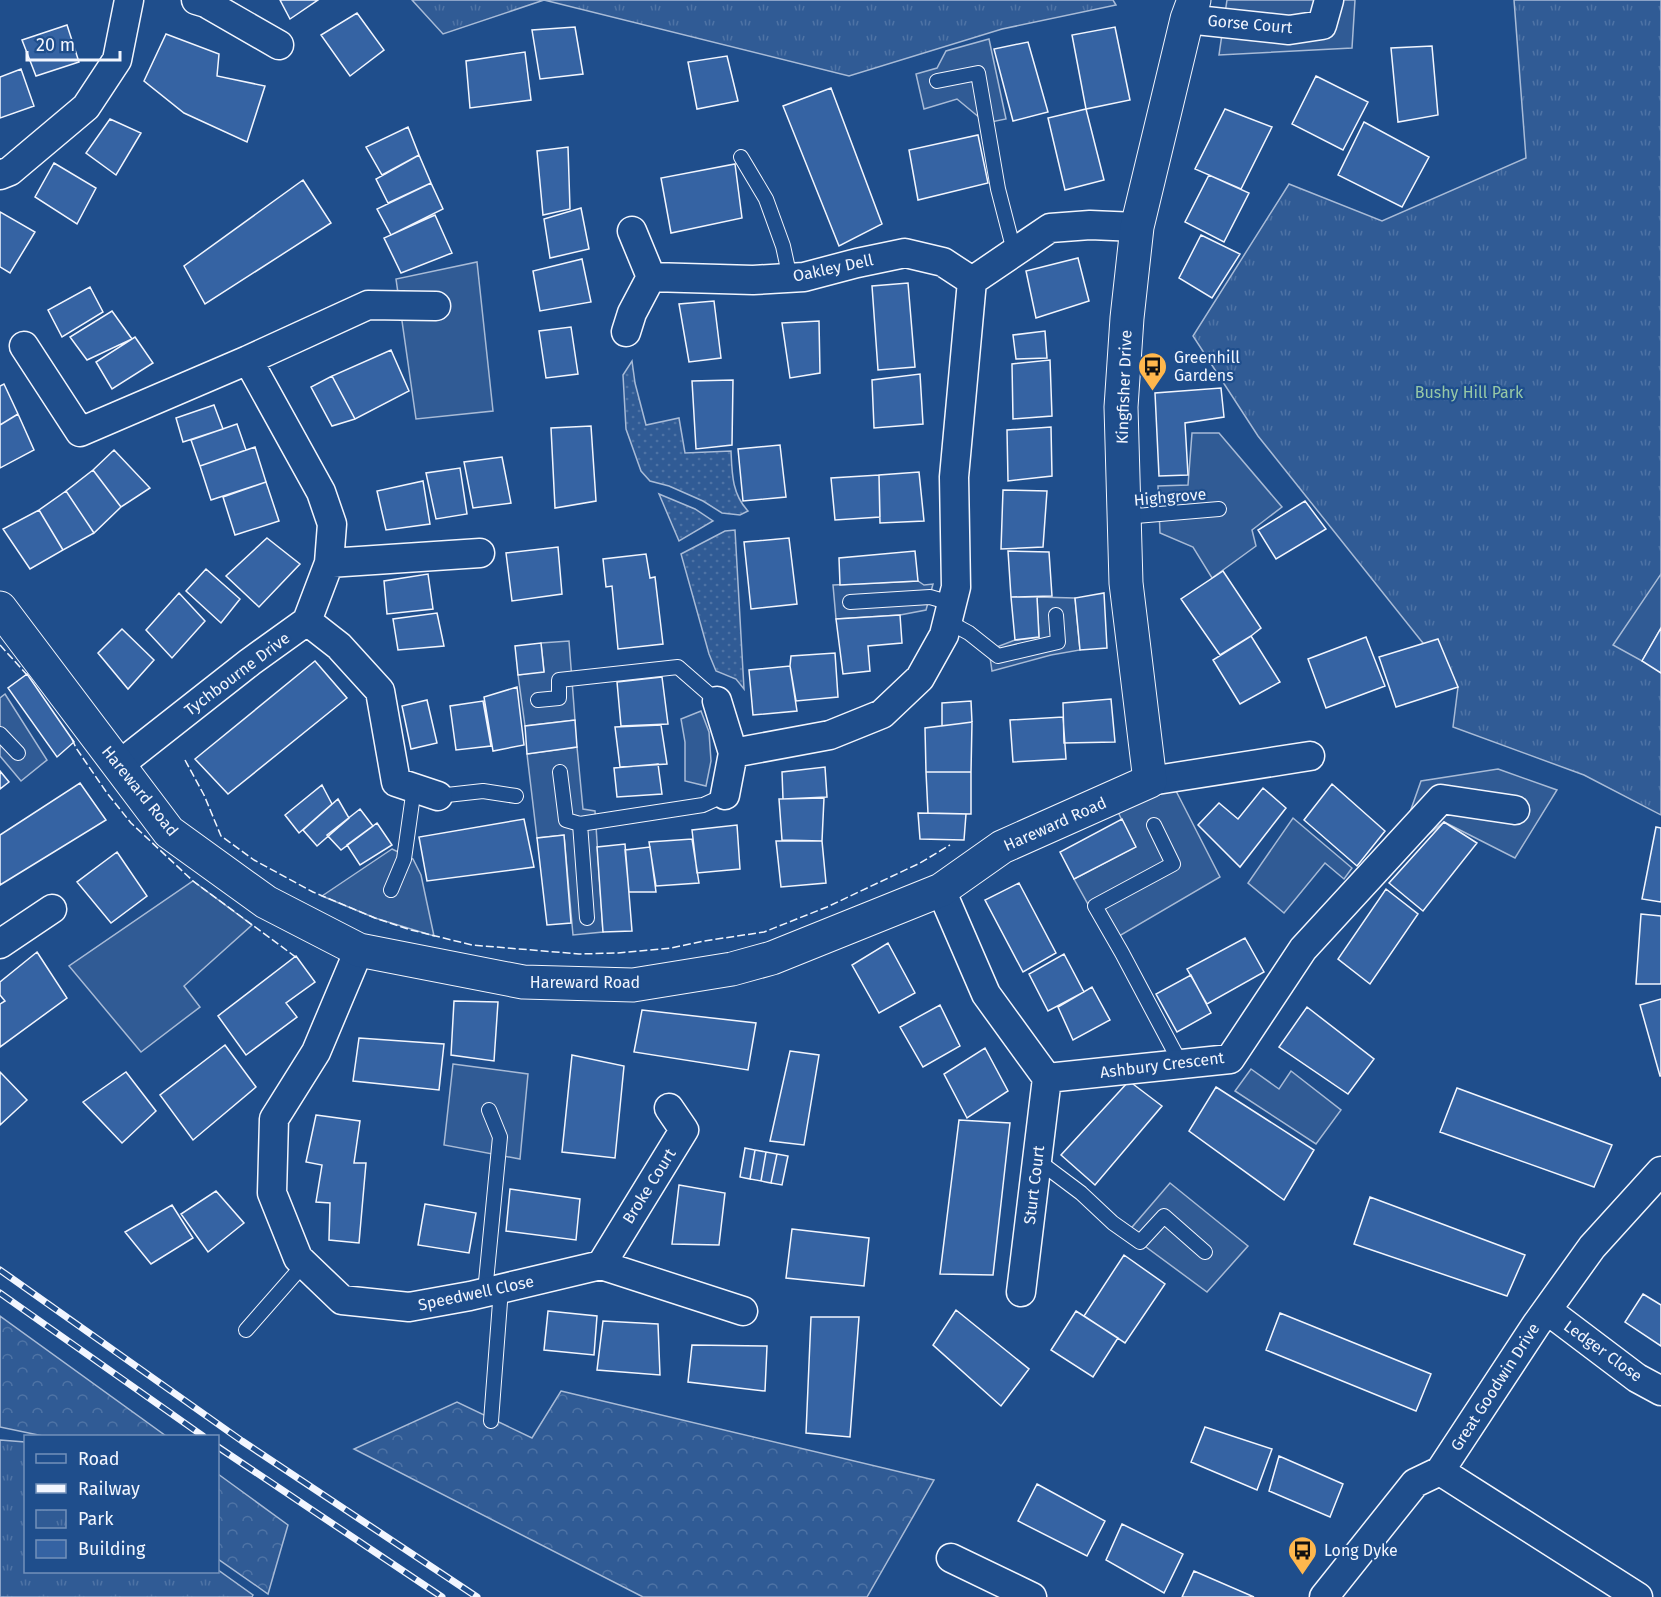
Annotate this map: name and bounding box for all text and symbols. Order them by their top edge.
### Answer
street label: Gorse Court [1207,11,1293,37]
scale bar [27,24,120,62]
text: 20 m [36,34,75,56]
street label: Oakley Dell [791,250,875,286]
street label: Kingfisher Drive [1113,330,1135,444]
place label: Greenhill Gardens [1174,348,1240,385]
bus stop icon: Greenhill Gardens [1137,350,1169,392]
park label: Bushy Hill Park [1415,383,1524,402]
street label: Highgrove [1133,484,1207,510]
street label: Tychbourne Drive [181,628,293,720]
street label: Hareward Road [98,742,182,840]
street label: Hareward Road [1001,793,1109,855]
street label: Hareward Road [530,973,640,992]
street label: Ashbury Crescent [1099,1048,1225,1082]
street label: Sturt Court [1020,1144,1048,1225]
street label: Broke Court [618,1145,680,1227]
street label: Speedwell Close [416,1271,536,1315]
street label: Ledger Close [1560,1316,1646,1386]
street label: Great Goodwin Drive [1447,1320,1543,1454]
legend [24,1435,219,1573]
text: Road [78,1448,120,1470]
text: Railway [78,1478,140,1500]
text: Park [78,1508,114,1530]
bus stop icon: Long Dyke [1287,1534,1319,1576]
text: Building [78,1538,146,1560]
place label: Long Dyke [1324,1541,1398,1560]

